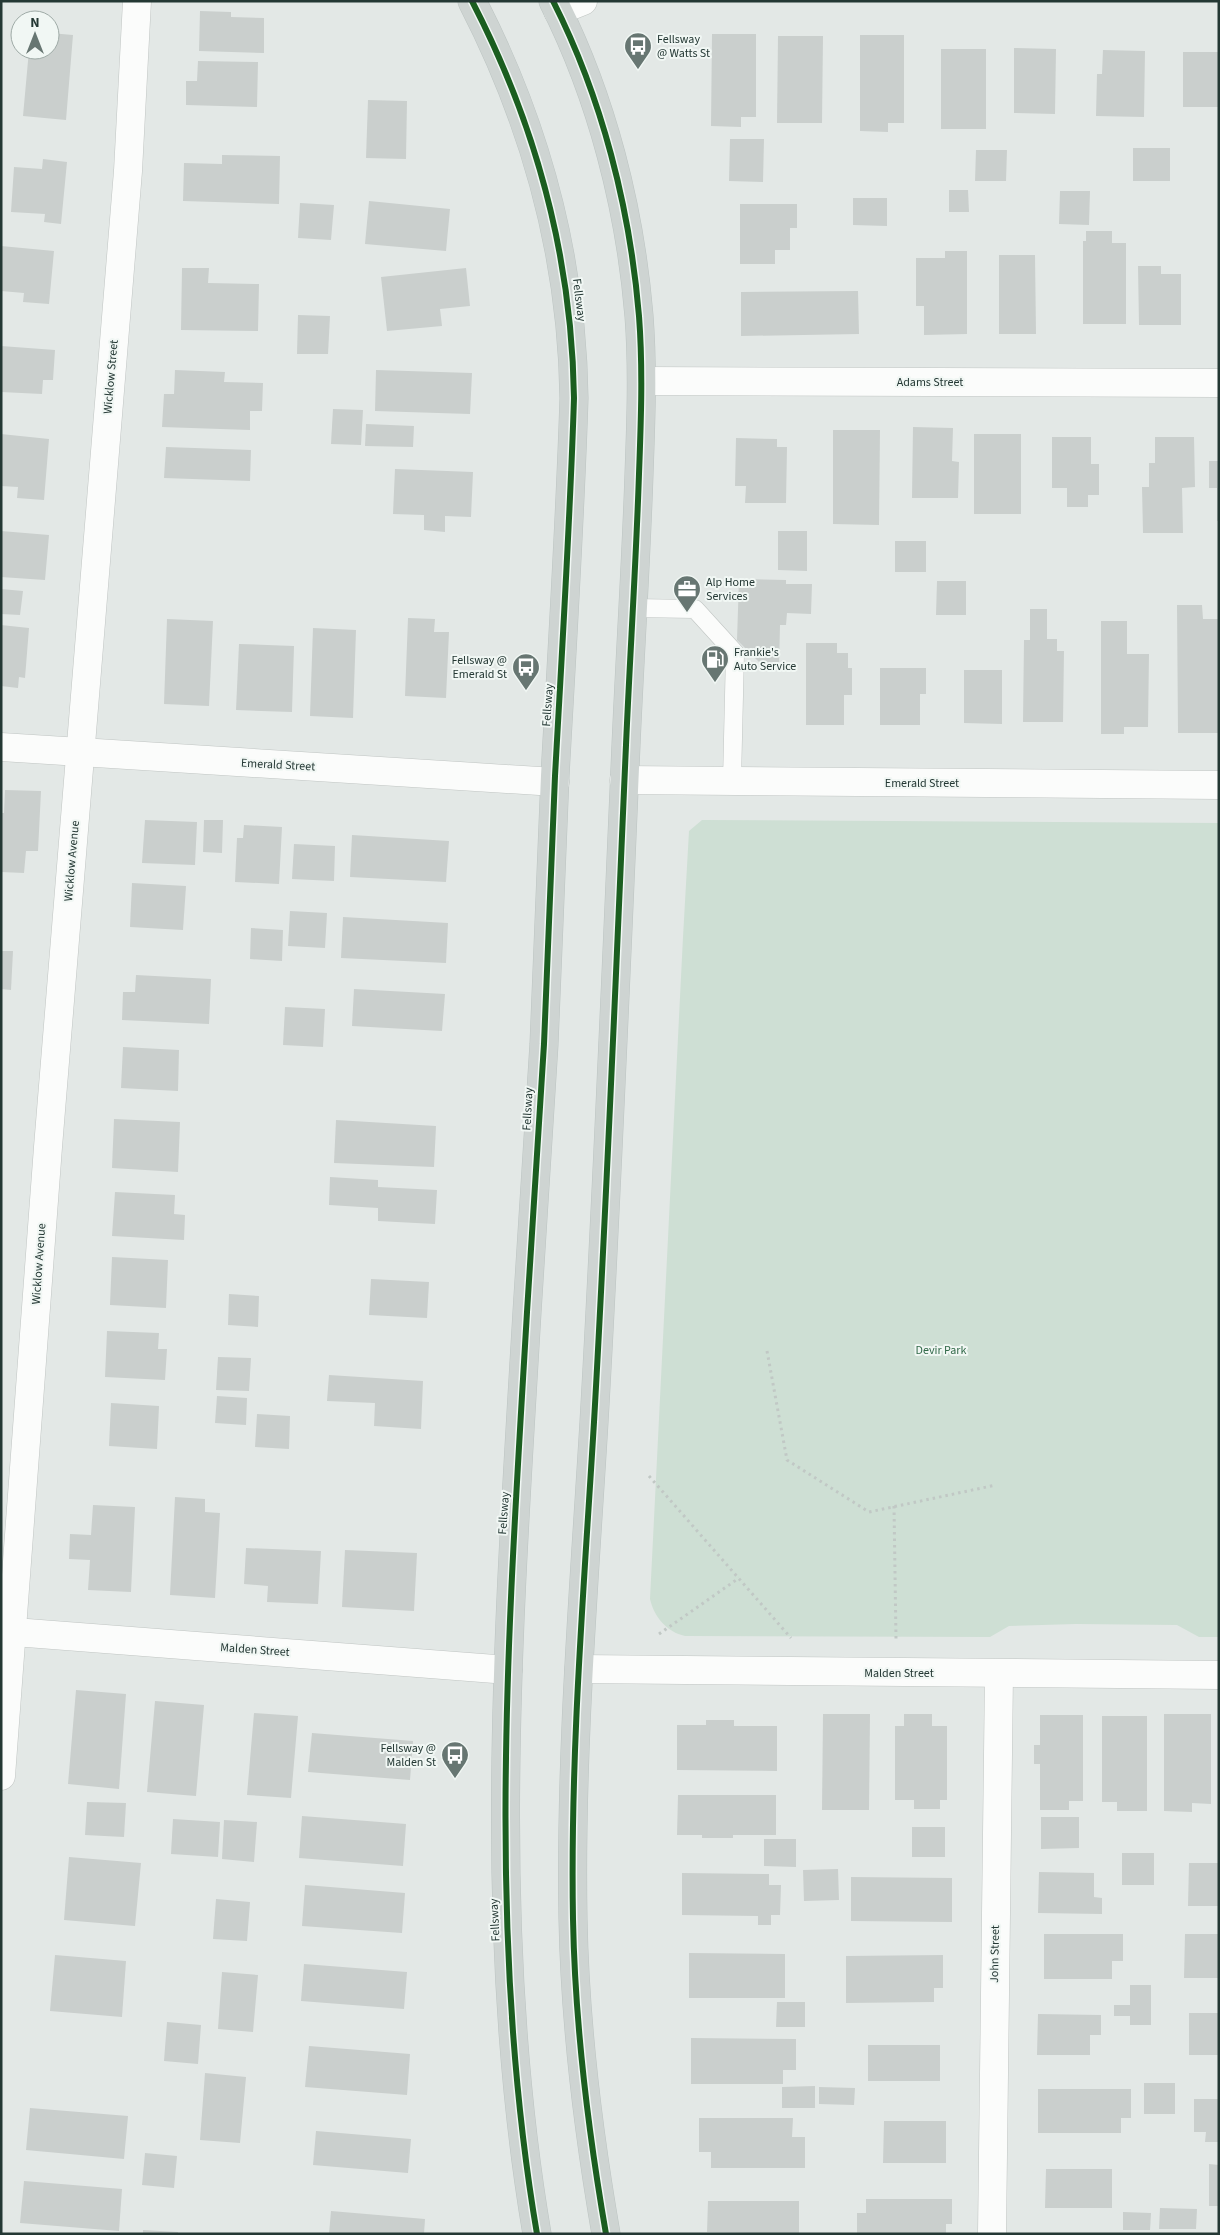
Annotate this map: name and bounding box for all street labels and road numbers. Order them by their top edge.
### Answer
street label: Fellsway [568,278,590,323]
street label: Wicklow Street [99,339,123,415]
street label: Adams Street [897,374,963,391]
street label: Fellsway [538,683,558,727]
street label: Emerald Street [240,755,316,775]
street label: Emerald Street [885,775,959,792]
street label: Wicklow Avenue [60,820,84,902]
street label: Fellsway [518,1087,538,1131]
street label: Wicklow Avenue [28,1223,50,1305]
street label: Fellsway [494,1491,514,1535]
street label: Malden Street [220,1639,290,1661]
street label: Malden Street [864,1665,934,1682]
street label: Fellsway [485,1898,505,1942]
street label: John Street [986,1925,1004,1983]

